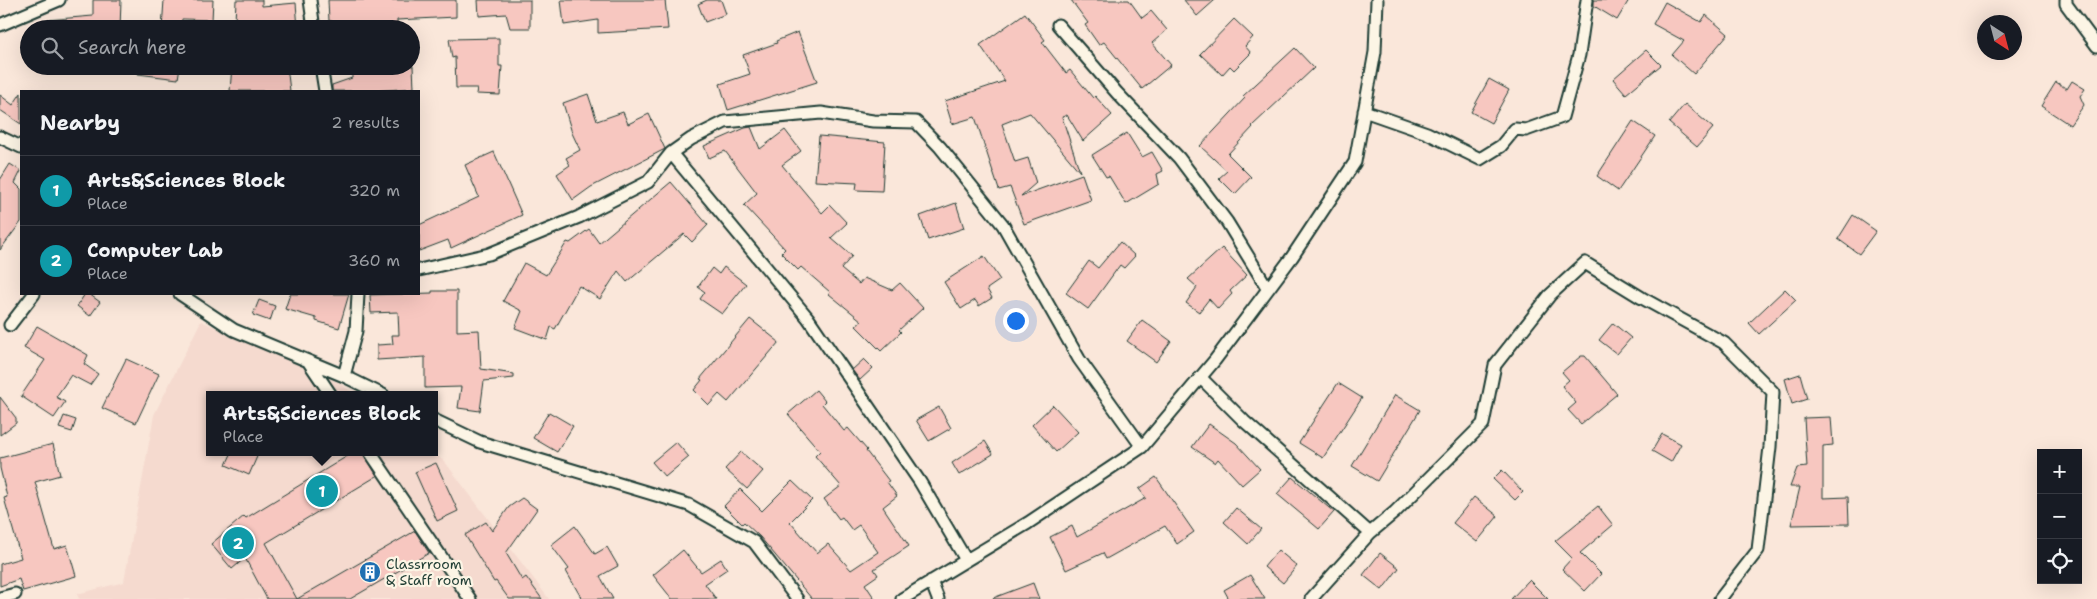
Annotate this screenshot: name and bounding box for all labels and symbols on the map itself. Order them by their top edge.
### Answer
north arrow [1977,15,2022,60]
your location [1003,308,1029,334]
pin: 1 [306,472,338,510]
pin: 2 [222,524,254,562]
place label: Classrroom & Staff room [386,555,472,589]
building icon: Classrroom & Staff room [358,560,382,584]

